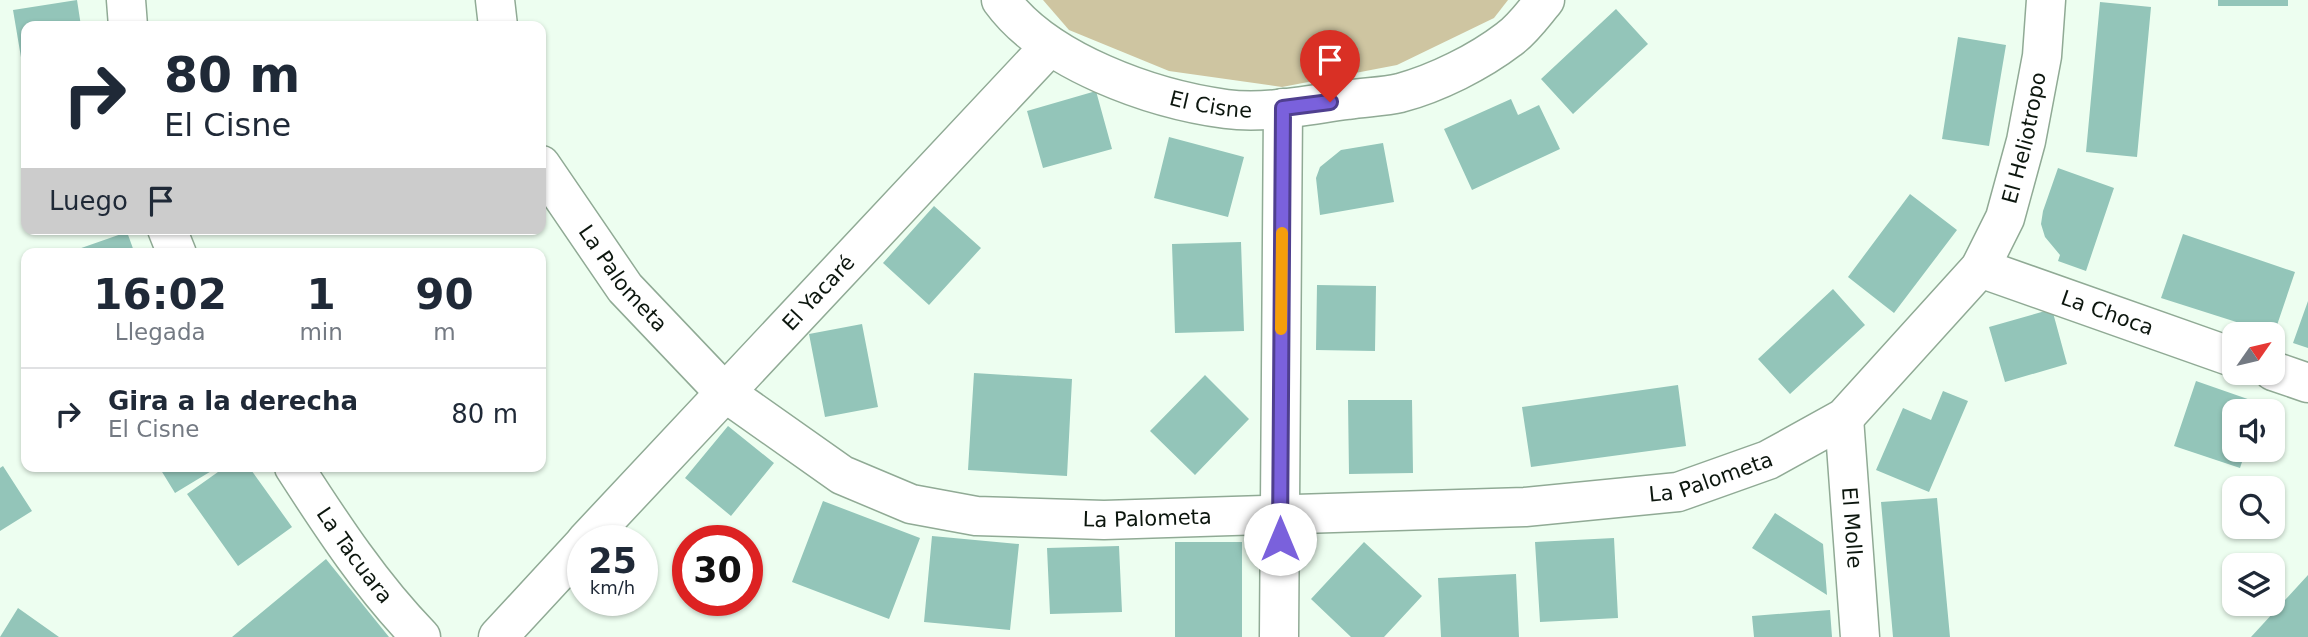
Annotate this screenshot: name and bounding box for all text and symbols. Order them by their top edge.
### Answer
pin [1300,30,1360,102]
icon: arrive [1311,41,1349,79]
text: 80 m [164,47,300,104]
icon: right [49,49,140,140]
street label: El Heliotropo [1997,70,2051,206]
street label: El Cisne [1167,86,1252,123]
text: El Cisne [164,106,291,144]
icon: arrive [142,182,180,220]
text: Luego [49,186,128,216]
street label: La Palometa [574,221,672,337]
street label: El Yacaré [778,250,859,335]
text: 16:02 [93,270,227,319]
text: 1 [306,270,336,319]
text: 90 [415,270,474,319]
street label: La Choca [2058,286,2157,340]
text: Llegada [115,319,206,345]
text: min [299,319,343,345]
text: m [433,319,456,345]
north arrow [2222,322,2286,385]
map controls [2222,322,2285,616]
text: Gira a la derecha [108,386,358,416]
icon: right [49,395,87,433]
text: 80 m [451,399,518,429]
button: sound [2222,399,2285,462]
text: El Cisne [108,416,199,442]
street label: La Palometa [1648,447,1776,507]
button: search [2222,476,2285,539]
street label: El Molle [1837,486,1867,569]
position arrow [1243,502,1317,576]
street label: La Tacuara [312,503,397,608]
street label: La Palometa [1082,505,1212,532]
speed limit sign: 30 [672,525,763,616]
text: 25 [588,541,637,581]
button: layers [2222,553,2285,616]
text: km/h [590,577,635,598]

